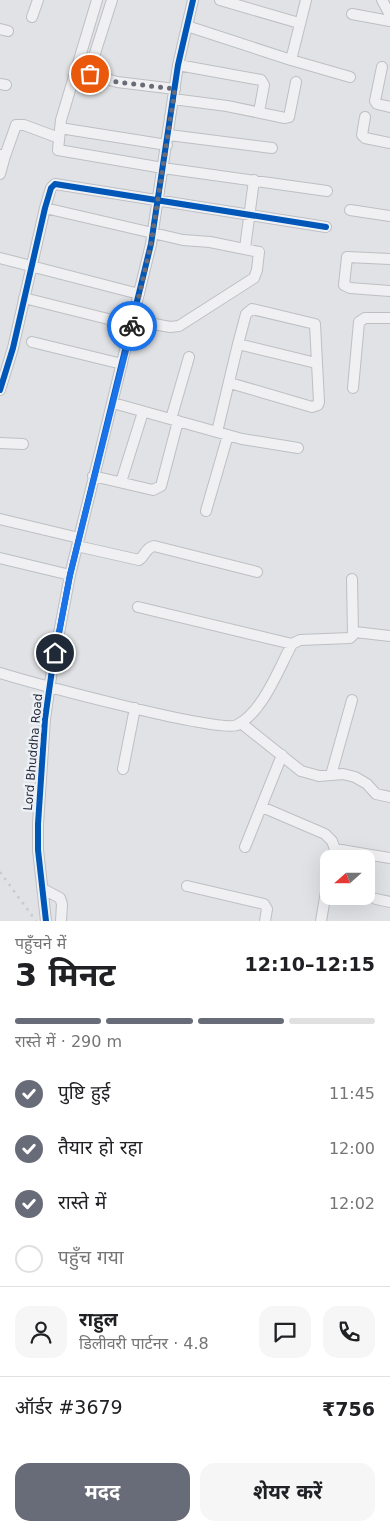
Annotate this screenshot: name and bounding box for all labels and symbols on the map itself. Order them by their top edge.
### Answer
pin [69,53,111,95]
courier [107,301,157,351]
pin [34,632,76,674]
street label: Lord Bhuddha Road [21,693,45,811]
north arrow [320,850,375,905]

